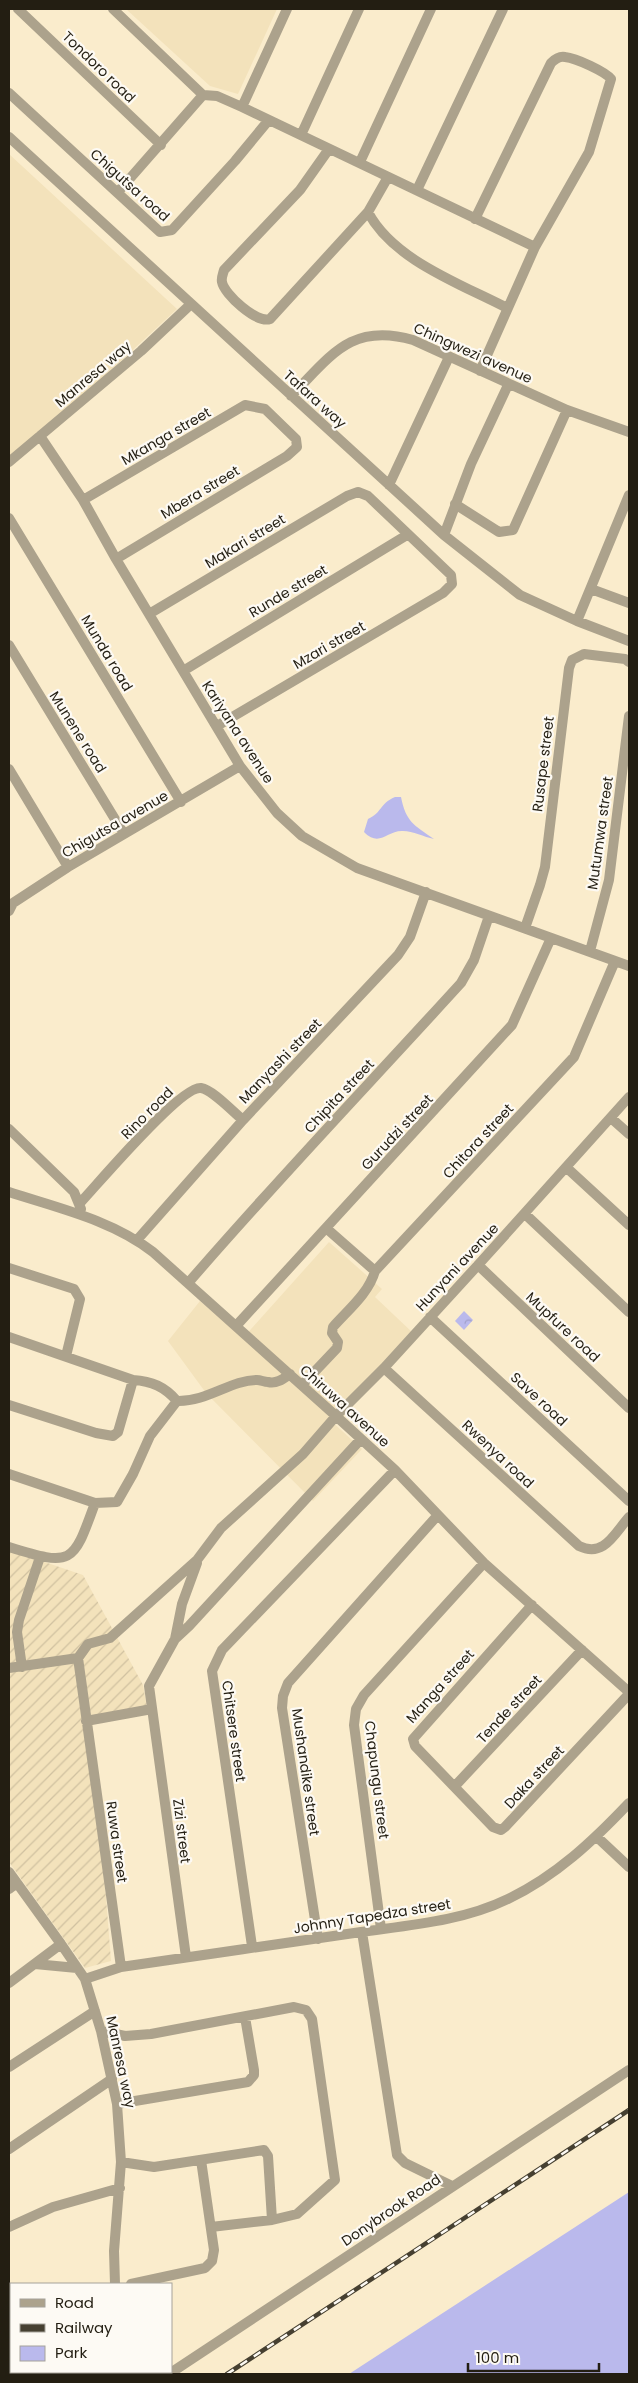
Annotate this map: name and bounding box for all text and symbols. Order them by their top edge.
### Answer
street label: Tondoro road [58,27,140,107]
street label: Chigutsa road [86,144,174,226]
street label: Chingwezi avenue [410,318,536,388]
street label: Manresa way [51,336,135,412]
street label: Tafara way [279,365,351,433]
street label: Mkanga street [118,402,214,470]
street label: Mbera street [157,461,243,523]
street label: Makari street [201,509,289,573]
street label: Runde street [245,560,331,622]
street label: Munda road [76,611,138,695]
street label: Mzari street [289,616,369,674]
street label: Kariyana avenue [197,677,279,787]
street label: Munene road [45,687,111,777]
street label: Rusape street [527,715,559,813]
street label: Mutumwa street [582,775,618,891]
street label: Chigutsa avenue [58,785,172,863]
street label: Manyashi street [234,1014,326,1108]
street label: Chipita street [299,1055,379,1137]
street label: Rino road [116,1082,178,1144]
street label: Gurudzi street [357,1090,437,1174]
street label: Chitora street [438,1099,518,1183]
street label: Hunyani avenue [411,1218,503,1315]
street label: Mupfure road [522,1287,604,1367]
street label: Chiruwa avenue [296,1360,395,1452]
street label: Save road [506,1367,572,1431]
street label: Rwenya road [458,1415,538,1493]
street label: Manga street [401,1645,479,1727]
street label: Tende street [472,1670,546,1748]
street label: Chitsere street [217,1679,251,1783]
street label: Mushandike street [287,1707,325,1837]
street label: Chapungu street [360,1720,394,1840]
street label: Daka street [499,1741,569,1813]
street label: Zizi street [168,1798,196,1864]
street label: Ruwa street [101,1800,133,1884]
street label: Johnny Tapedza street [292,1894,452,1938]
street label: Manresa way [101,2014,141,2110]
street label: Donybrook Road [337,2169,445,2251]
legend [10,2283,172,2373]
text: Road [55,2292,94,2313]
text: Railway [55,2317,113,2338]
scale bar [468,2340,599,2372]
text: Park [55,2342,87,2363]
text: 100 m [476,2347,519,2368]

